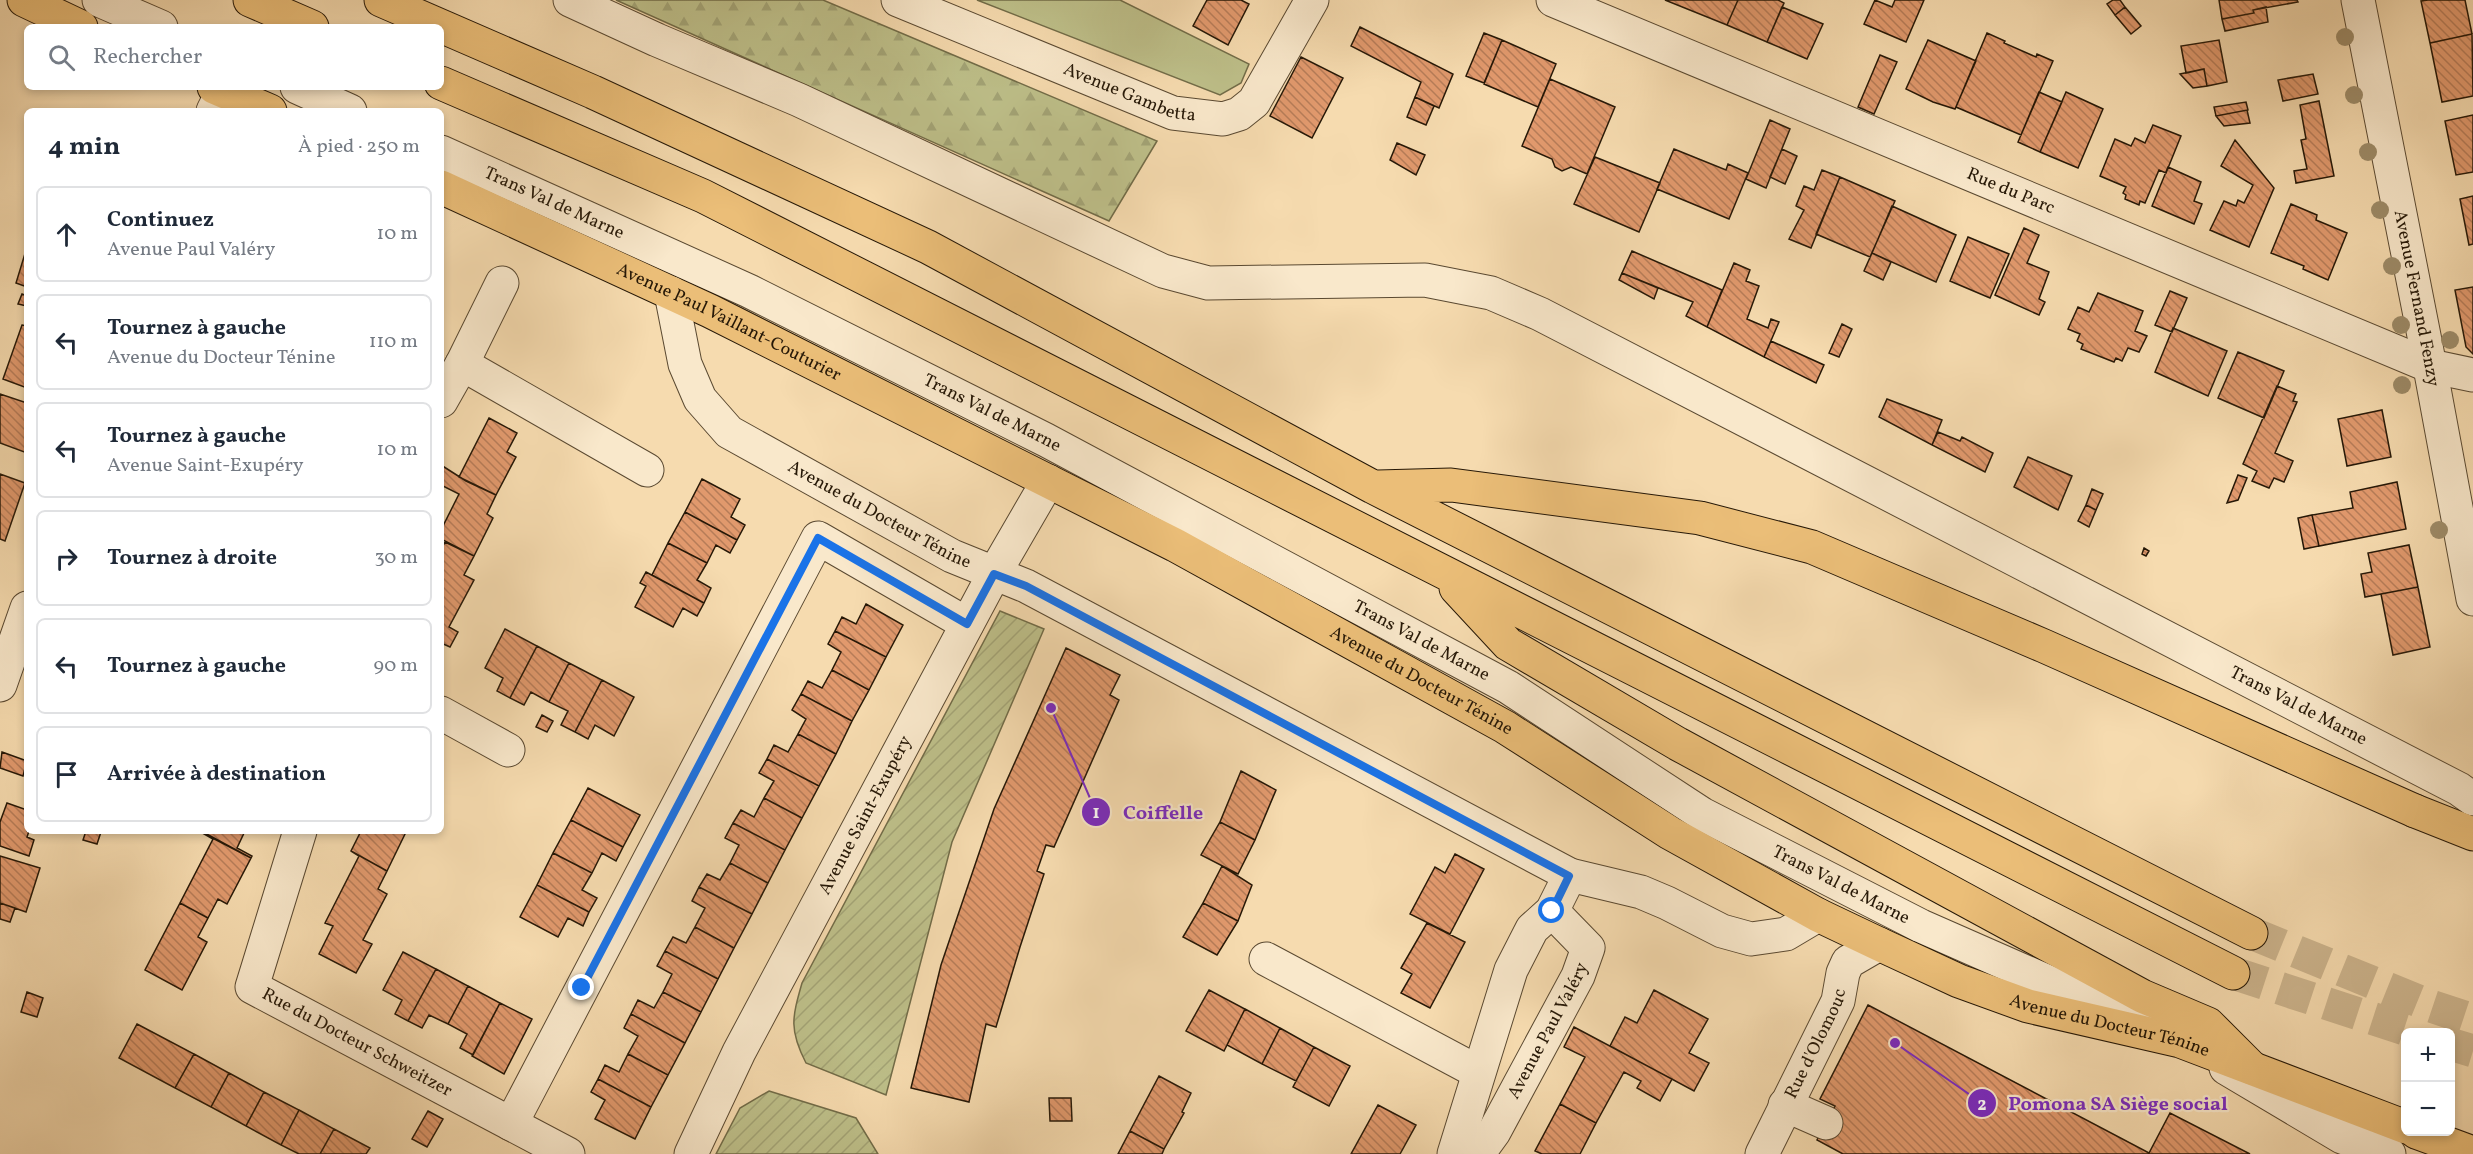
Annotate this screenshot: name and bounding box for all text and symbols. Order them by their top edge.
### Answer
search box [24,24,444,90]
icon: search [45,41,78,74]
text: Rechercher [93,42,202,73]
street label: Avenue Gambetta [1060,57,1197,128]
text: 4 min [48,129,120,165]
text: À pied · 250 m [298,133,420,161]
street label: Trans Val de Marne [480,160,628,246]
street label: Rue du Parc [1963,161,2059,221]
text: Continuez [107,205,214,236]
street label: Avenue Fernand Fenzy [2387,208,2446,389]
icon: ahead [50,218,83,251]
text: 10 m [377,220,418,248]
text: Avenue Paul Valéry [107,236,275,264]
street label: Avenue Paul Vaillant-Couturier [612,257,846,388]
text: Tournez à gauche [107,313,286,344]
icon: left [50,326,83,359]
text: 110 m [369,328,418,356]
text: Avenue du Docteur Ténine [107,344,335,372]
street label: Trans Val de Marne [919,368,1066,458]
text: Tournez à gauche [107,421,286,452]
icon: left [50,434,83,467]
text: 10 m [377,436,418,464]
text: Avenue Saint-Exupéry [107,452,304,480]
street label: Avenue du Docteur Ténine [783,454,975,575]
icon: right [50,542,83,575]
text: Tournez à droite [107,543,277,574]
text: 30 m [374,544,418,572]
street label: Trans Val de Marne [1349,594,1494,687]
street label: Avenue du Docteur Ténine [1325,620,1518,741]
icon: left [50,650,83,683]
text: Tournez à gauche [107,651,286,682]
text: 90 m [374,652,418,680]
street label: Trans Val de Marne [2225,660,2371,752]
street label: Avenue Saint-Exupéry [813,731,918,899]
icon: arrive [50,758,83,791]
text: Arrivée à destination [107,759,326,790]
callout: Coiffelle [1081,793,1215,831]
text: Coiffelle [1123,800,1203,828]
text: 1 [1092,801,1100,826]
street label: Trans Val de Marne [1768,839,1914,931]
route start [1538,897,1564,923]
street label: Avenue Paul Valéry [1502,959,1594,1104]
route end [568,974,594,1000]
street label: Rue du Docteur Schweitzer [257,982,457,1103]
street label: Rue d'Olomouc [1779,987,1852,1103]
street label: Avenue du Docteur Ténine [2006,988,2213,1064]
map controls [2401,1028,2455,1136]
button: + [2401,1028,2455,1082]
button: − [2401,1082,2455,1136]
callout: Pomona SA Siège social [1967,1084,2240,1122]
text: Pomona SA Siège social [2008,1091,2228,1119]
text: 2 [1977,1093,1987,1118]

